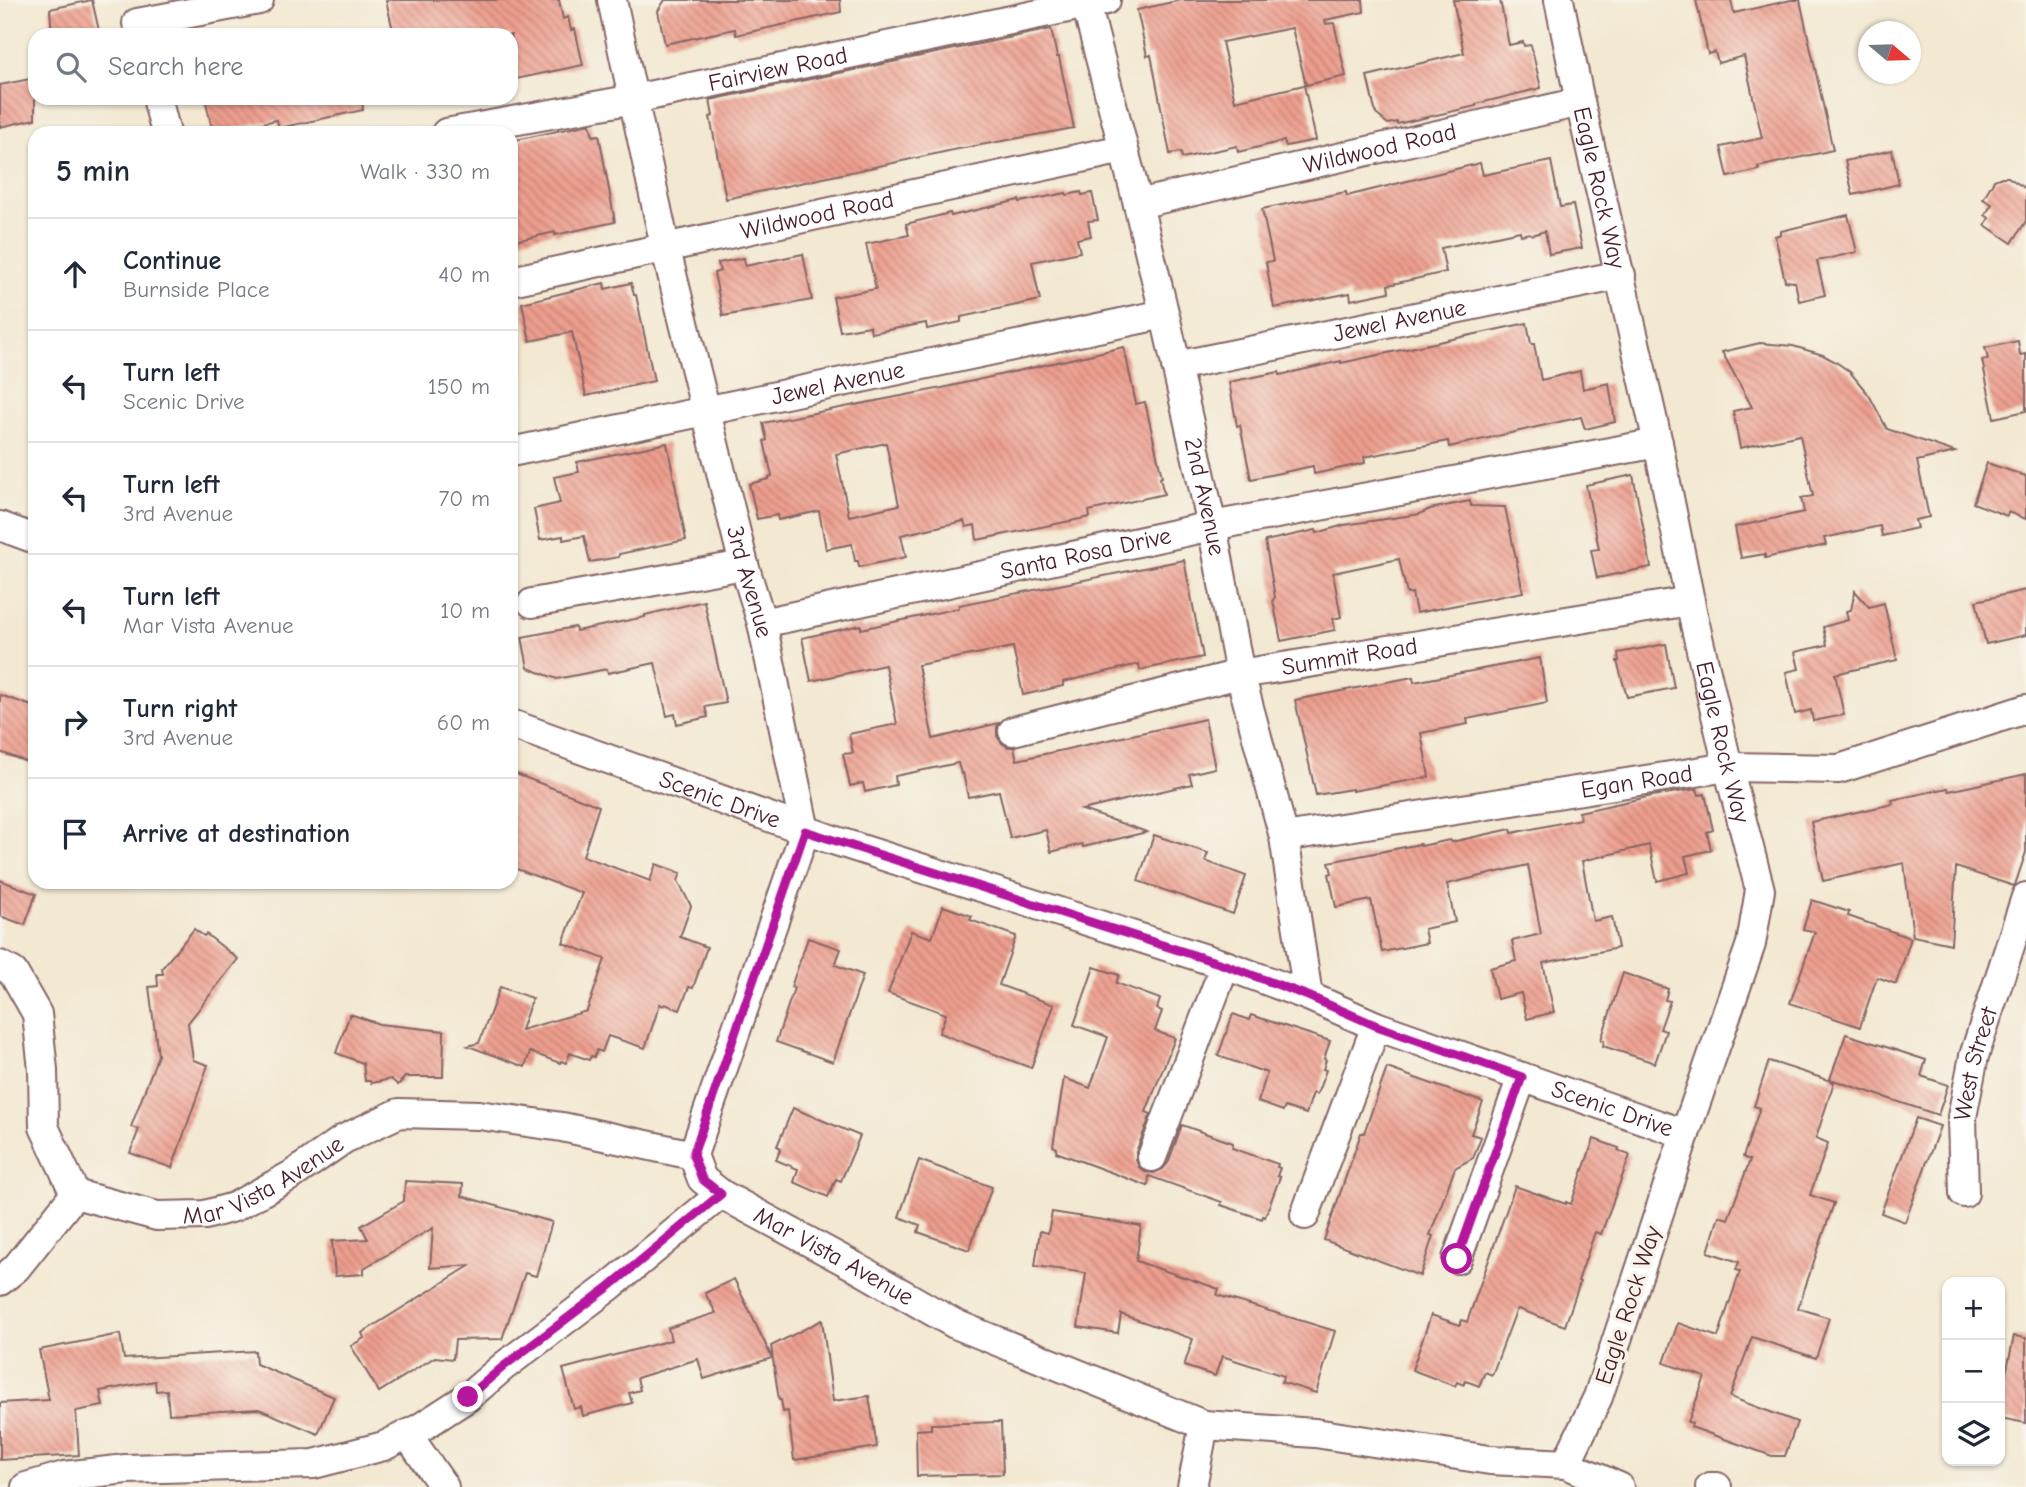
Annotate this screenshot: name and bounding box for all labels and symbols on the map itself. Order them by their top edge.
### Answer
north arrow [1858,21,1921,84]
street label: Fairview Road [706,41,850,97]
street label: Eagle Rock Way [1568,104,1632,272]
street label: Wildwood Road [1300,117,1459,179]
street label: Wildwood Road [738,185,896,245]
street label: Jewel Avenue [1330,293,1468,348]
street label: Jewel Avenue [769,355,907,411]
street label: 2nd Avenue [1179,435,1231,558]
street label: Santa Rosa Drive [998,521,1174,585]
street label: 3rd Avenue [721,523,779,640]
street label: Summit Road [1279,631,1420,681]
street label: Eagle Rock Way [1690,659,1756,826]
street label: Egan Road [1579,759,1695,804]
street label: Scenic Drive [655,765,784,834]
street label: West Street [1948,1002,2003,1123]
street label: Scenic Drive [1548,1074,1677,1143]
street label: Mar Vista Avenue [182,1130,349,1229]
street label: Mar Vista Avenue [749,1201,919,1311]
street label: Eagle Rock Way [1589,1222,1667,1388]
route start [1441,1243,1472,1274]
route end [452,1381,483,1412]

